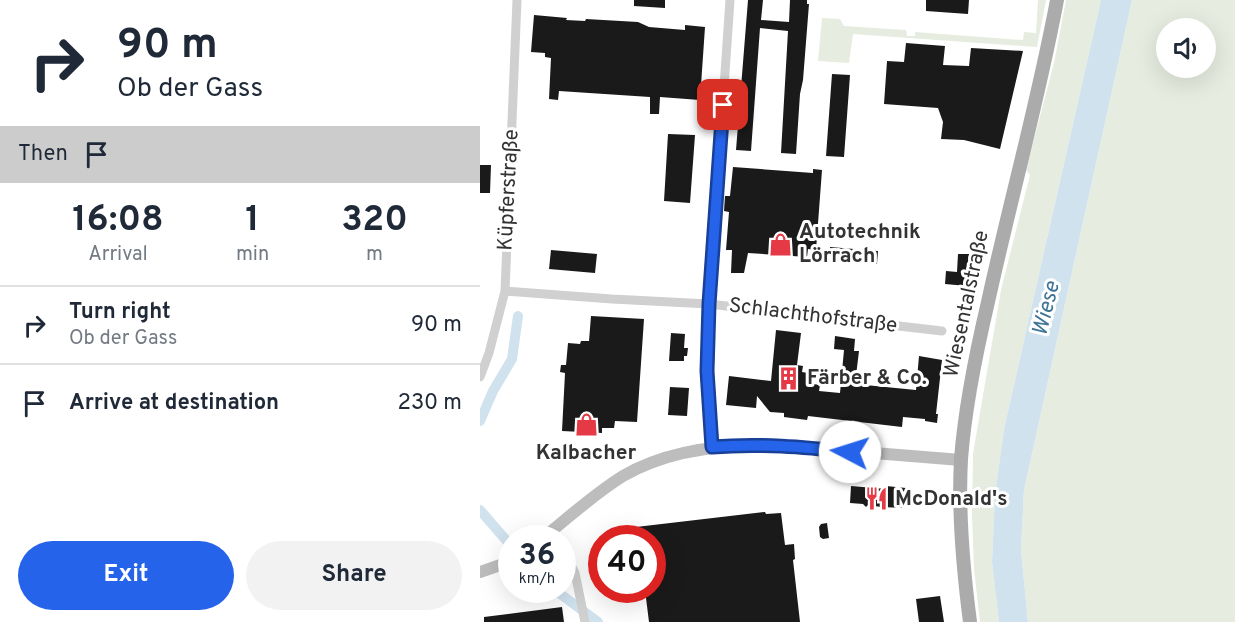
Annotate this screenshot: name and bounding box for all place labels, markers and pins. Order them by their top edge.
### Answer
pin [697,79,748,130]
place label: Autotechnik Lörrach [799,219,921,270]
shop icon: Autotechnik Lörrach [768,231,794,257]
building icon: Färber & Co. [776,365,802,391]
place label: Färber & Co. [807,365,927,392]
shop icon: Kalbacher [573,412,599,438]
place label: Kalbacher [536,440,637,467]
restaurant icon: McDonald's [864,486,890,512]
place label: McDonald's [895,486,1008,513]

